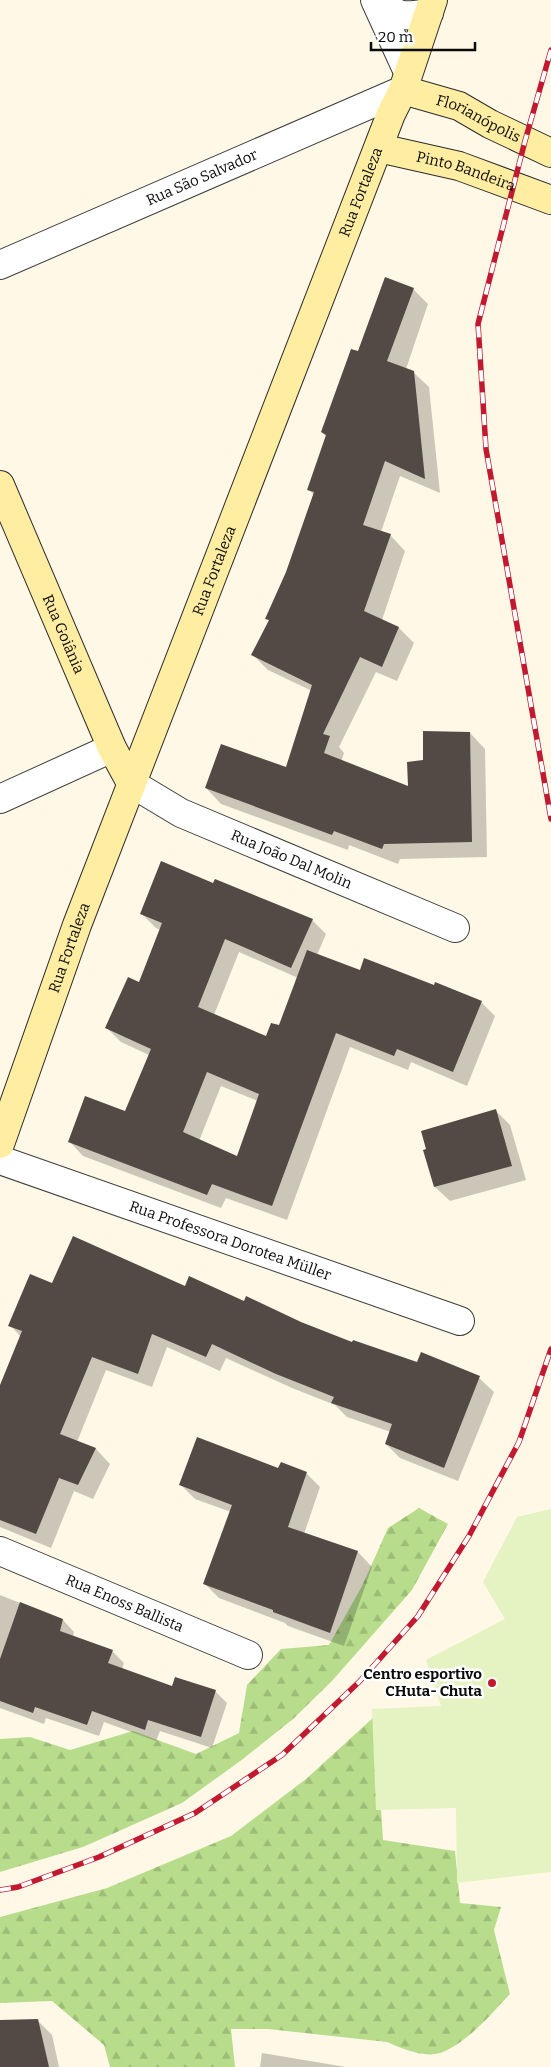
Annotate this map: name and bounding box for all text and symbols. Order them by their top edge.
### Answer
scale bar [371,20,475,52]
text: 20 m [378,28,414,46]
street label: Florianópolis [434,91,524,146]
street label: Rua São Salvador [143,145,261,209]
street label: Rua Fortaleza [335,145,386,240]
street label: Pinto Bandeira [415,148,518,195]
street label: Rua Fortaleza [189,523,240,618]
street label: Rua Goiânia [39,592,88,676]
street label: Rua João Dal Molin [228,826,355,893]
street label: Rua Fortaleza [45,900,94,995]
street label: Rua Professora Dorotea Müller [127,1197,334,1284]
street label: Rua Enoss Ballista [63,1571,186,1636]
place label: Centro esportivo CHuta- Chuta [363,1665,483,1700]
marker: Centro esportivo CHuta- Chuta [486,1677,498,1689]

